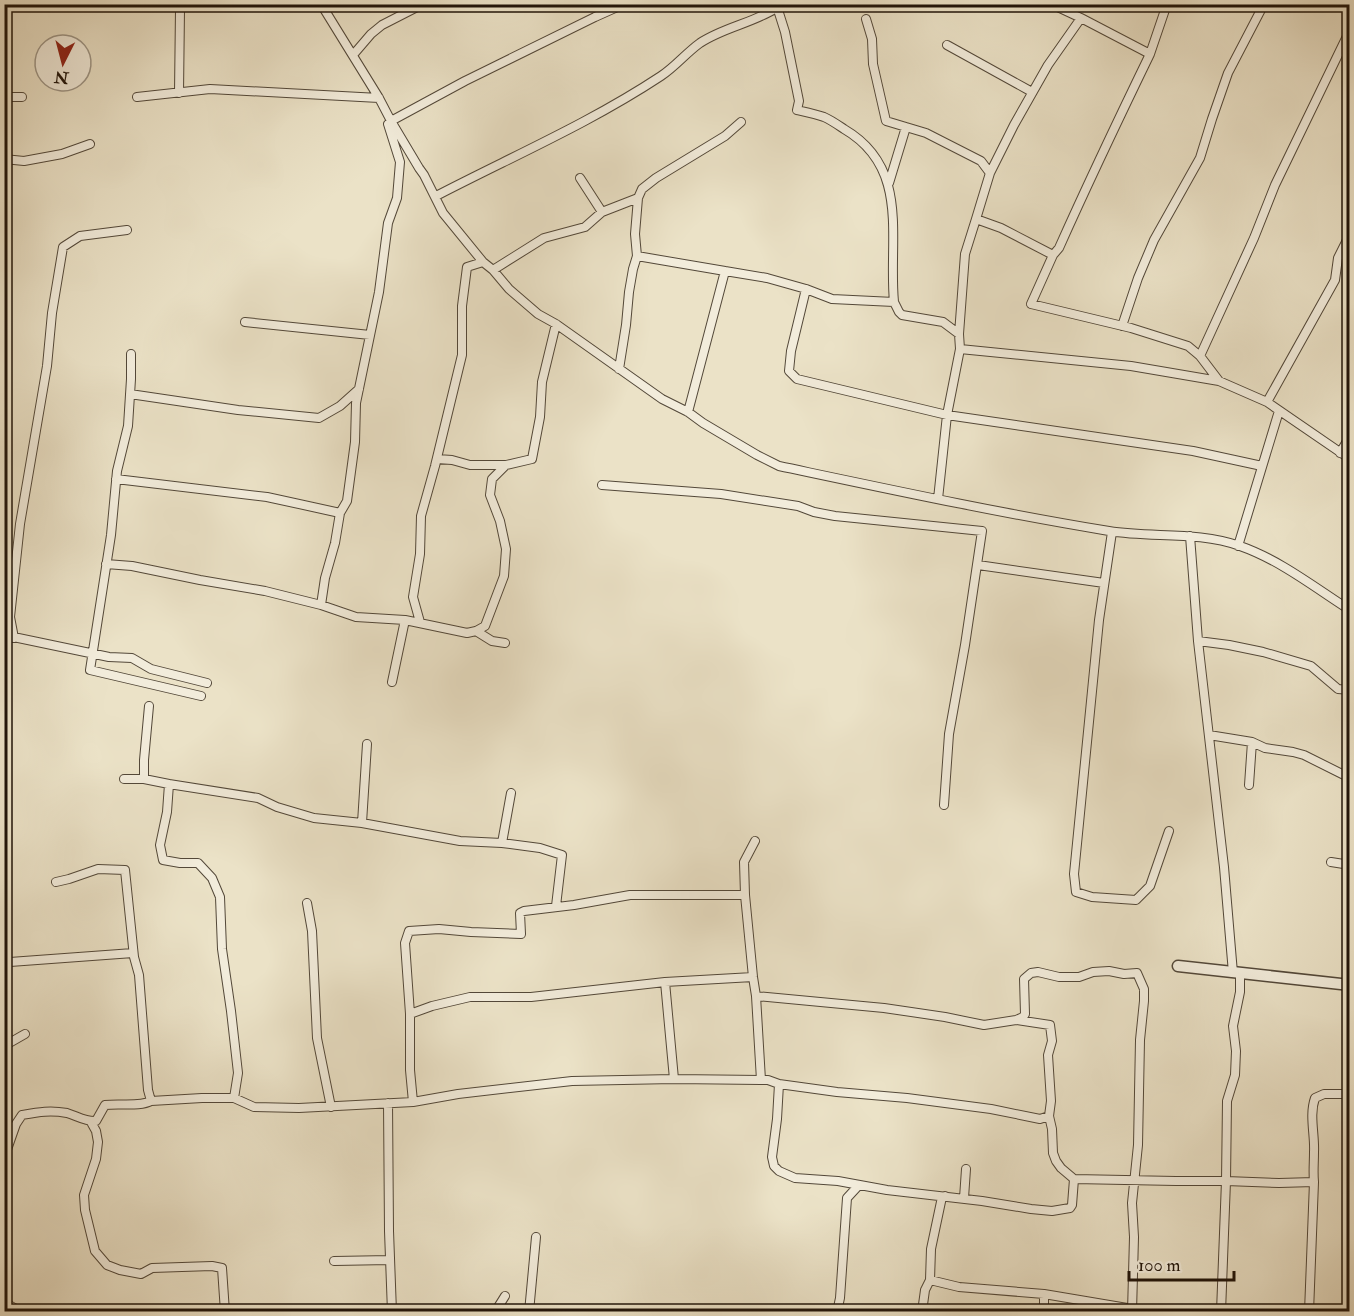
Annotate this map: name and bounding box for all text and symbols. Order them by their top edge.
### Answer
north arrow [33,33,93,93]
text: N [53,66,71,88]
scale bar [1129,1244,1234,1282]
text: 100 m [1138,1254,1181,1277]

